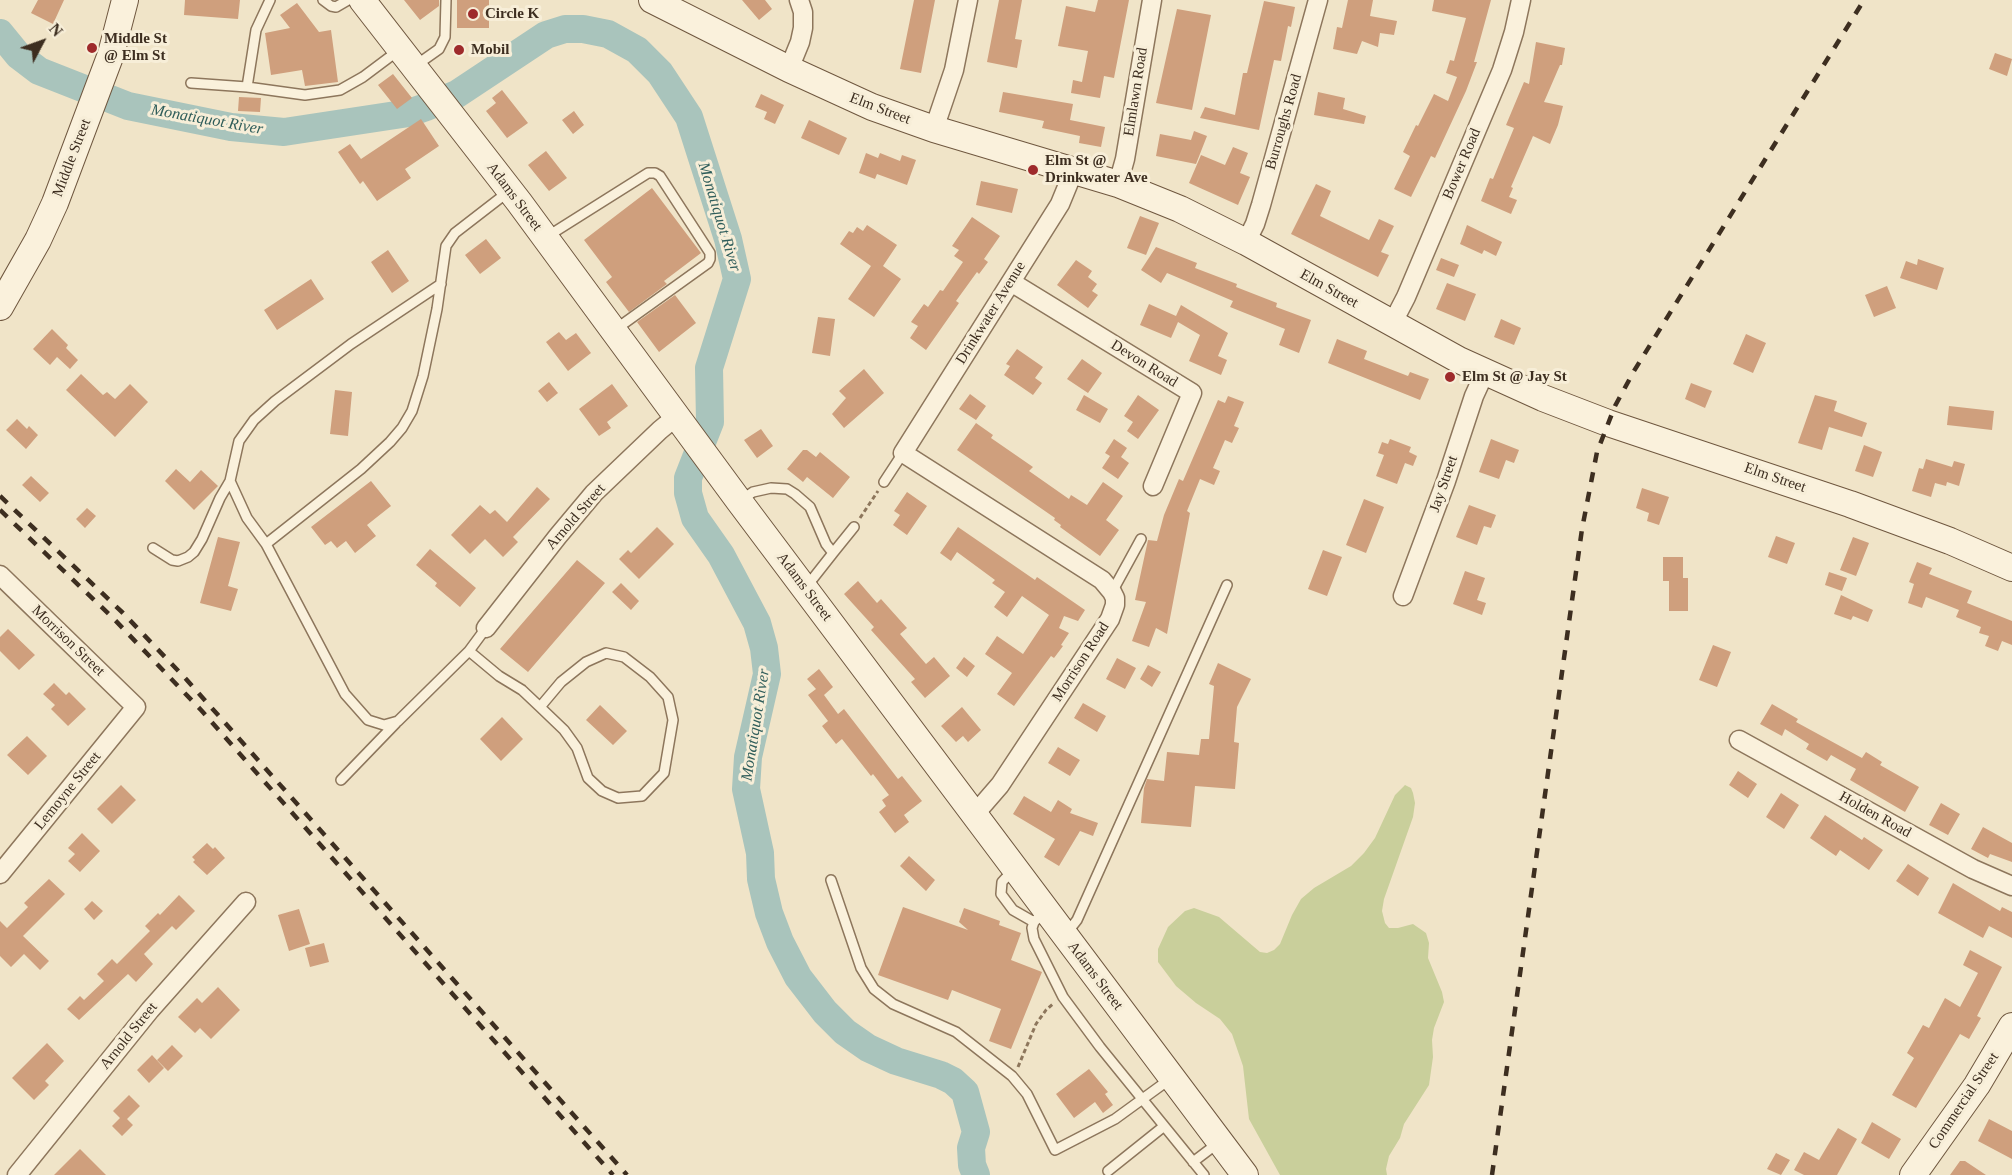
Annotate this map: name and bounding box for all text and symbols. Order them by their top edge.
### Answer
place label: Circle K [485,5,539,23]
marker: Circle K [466,7,480,21]
north arrow [12,12,72,72]
text: N [46,20,66,40]
place label: Middle St @ Elm St [104,30,167,65]
marker: Middle St @ Elm St [85,41,99,55]
place label: Mobil [471,41,509,59]
marker: Mobil [452,43,466,57]
street label: Elmlawn Road [1120,46,1152,138]
street label: Burroughs Road [1262,72,1306,172]
street label: Elm Street [847,89,913,129]
water label: Monatiquot River [150,101,264,139]
street label: Middle Street [49,116,95,200]
street label: Bower Road [1439,126,1485,202]
place label: Elm St @ Drinkwater Ave [1045,152,1148,187]
street label: Adams Street [482,159,546,235]
water label: Monatiquot River [693,160,745,274]
marker: Elm St @ Drinkwater Ave [1026,163,1040,177]
street label: Drinkwater Avenue [952,258,1030,368]
street label: Elm Street [1297,266,1361,312]
street label: Devon Road [1107,336,1181,392]
place label: Elm St @ Jay St [1462,368,1567,386]
marker: Elm St @ Jay St [1443,370,1457,384]
street label: Jay Street [1426,453,1462,515]
street label: Elm Street [1742,459,1808,497]
street label: Arnold Street [543,480,609,554]
street label: Adams Street [772,549,836,625]
street label: Morrison Street [28,602,108,680]
street label: Morrison Road [1049,619,1113,705]
water label: Monatiquot River [738,668,774,782]
street label: Lemoyne Street [31,748,105,834]
street label: Holden Road [1836,788,1914,842]
street label: Adams Street [1063,938,1127,1014]
street label: Arnold Street [96,999,162,1073]
street label: Commercial Street [1925,1049,2003,1153]

